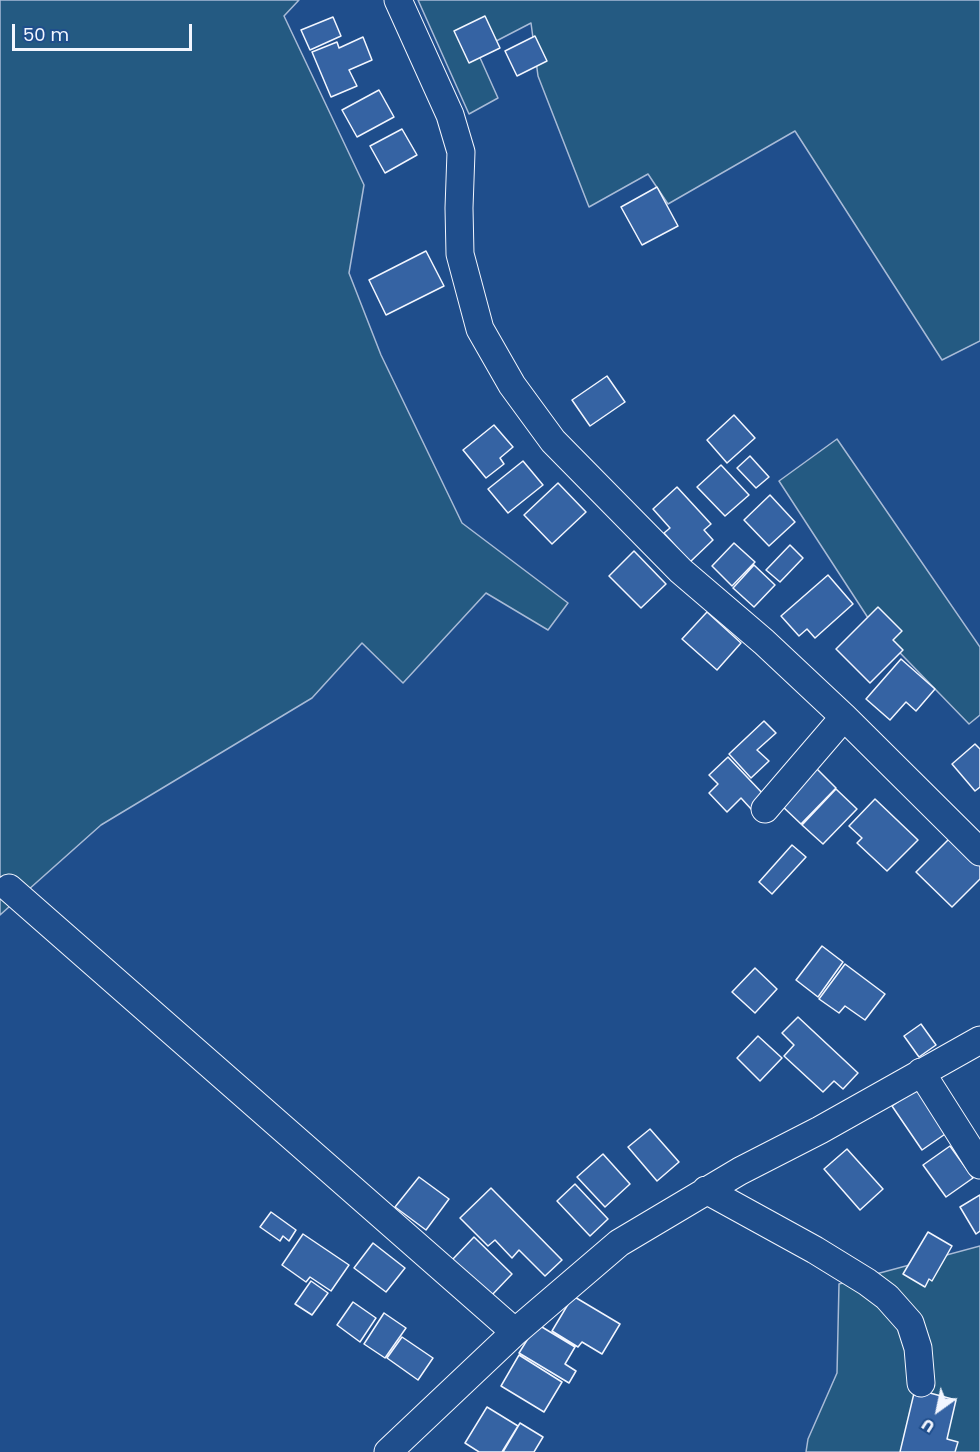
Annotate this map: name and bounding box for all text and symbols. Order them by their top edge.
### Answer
scale bar [15,12,195,50]
text: 50 m [23,22,69,47]
north arrow [908,1380,968,1440]
text: U [917,1413,939,1438]

